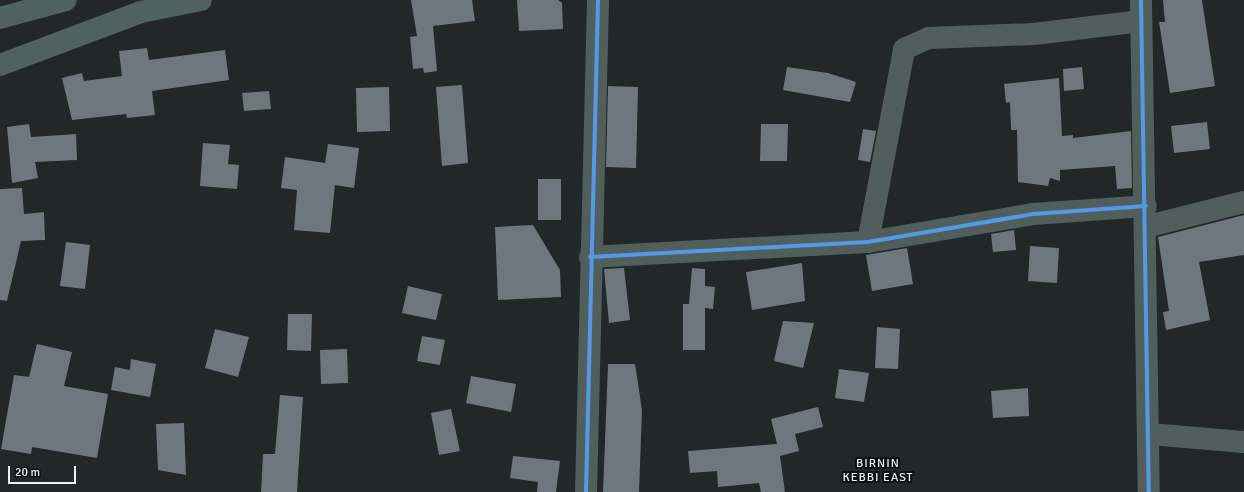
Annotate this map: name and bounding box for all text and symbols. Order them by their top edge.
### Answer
district label: BIRNIN KEBBI EAST [842,457,914,485]
scale bar [10,458,78,484]
text: 20 m [15,465,40,480]

